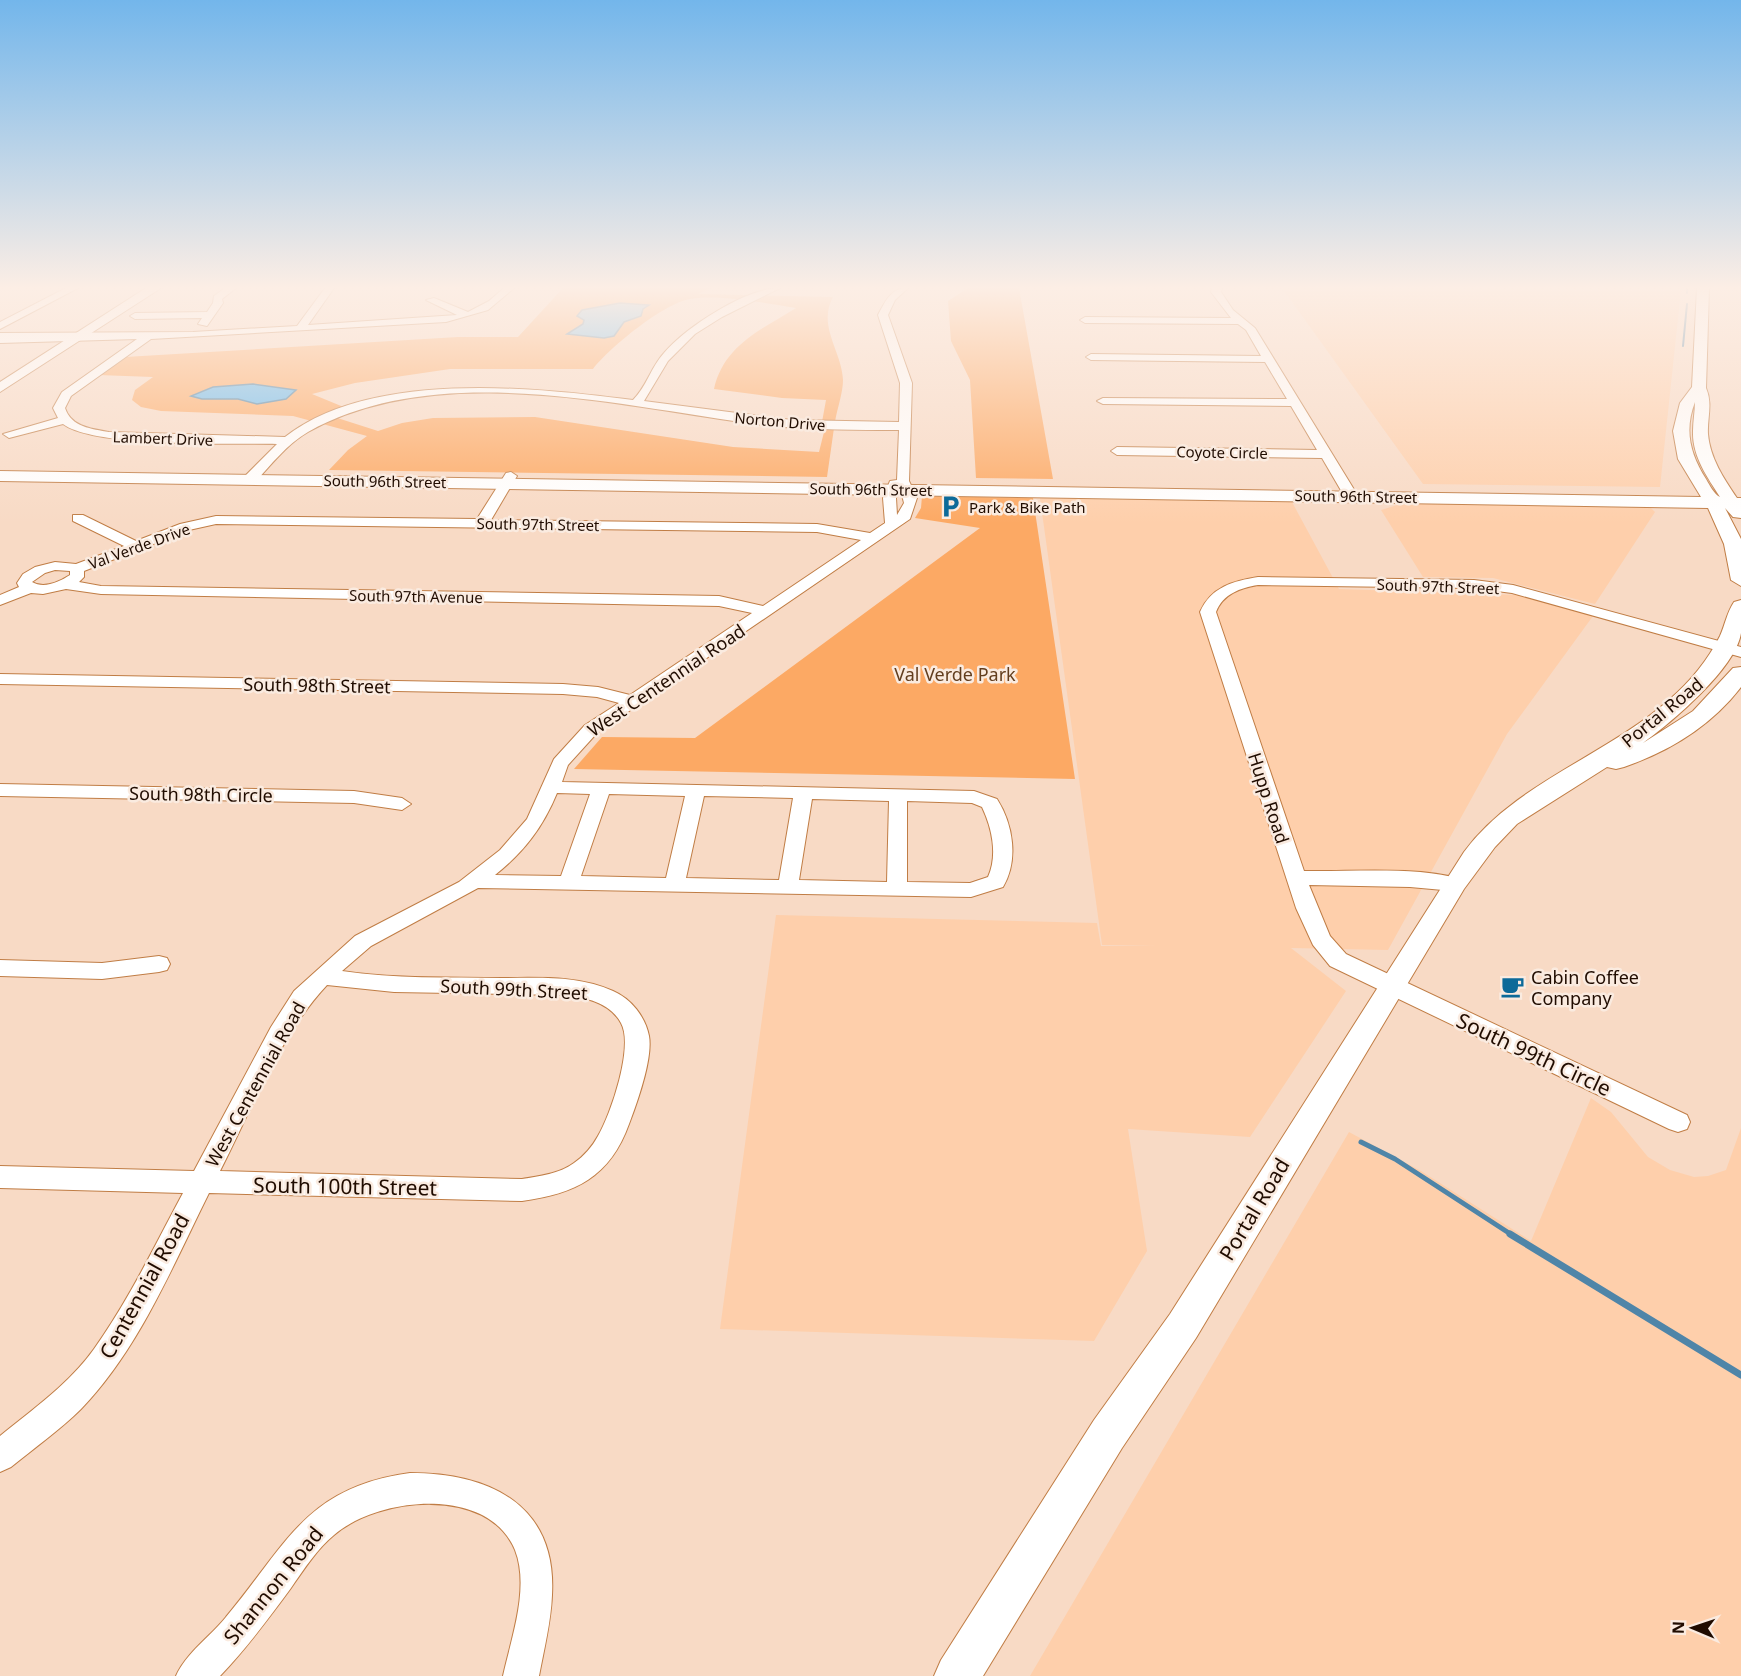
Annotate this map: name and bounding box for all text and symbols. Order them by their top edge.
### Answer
street label: Norton Drive [734,407,826,435]
street label: Lambert Drive [112,426,214,450]
street label: Coyote Circle [1176,441,1268,463]
street label: South 96th Street [323,470,447,492]
street label: South 96th Street [809,478,933,500]
street label: South 96th Street [1294,485,1418,507]
parking icon: Park & Bike Path [938,494,964,520]
place label: Park & Bike Path [969,497,1086,517]
street label: South 97th Street [476,513,600,535]
street label: Val Verde Drive [85,518,193,574]
street label: South 97th Street [1376,574,1500,598]
street label: South 97th Avenue [349,585,483,607]
street label: West Centennial Road [583,618,749,742]
park label: Val Verde Park [894,662,1016,686]
street label: South 98th Street [243,672,391,698]
street label: Portal Road [1616,672,1708,752]
street label: Hupp Road [1243,749,1295,847]
street label: South 98th Circle [129,781,273,807]
place label: Cabin Coffee Company [1531,965,1639,1010]
street label: South 99th Street [440,973,589,1005]
cafe icon: Cabin Coffee Company [1500,974,1526,1000]
street label: West Centennial Road [200,997,310,1171]
street label: South 99th Circle [1452,1006,1616,1102]
street label: Portal Road [1212,1153,1296,1265]
street label: South 100th Street [253,1170,438,1202]
street label: Centennial Road [92,1208,196,1364]
street label: Shannon Road [217,1520,329,1650]
north arrow [1663,1598,1723,1658]
text: N [1667,1621,1689,1634]

